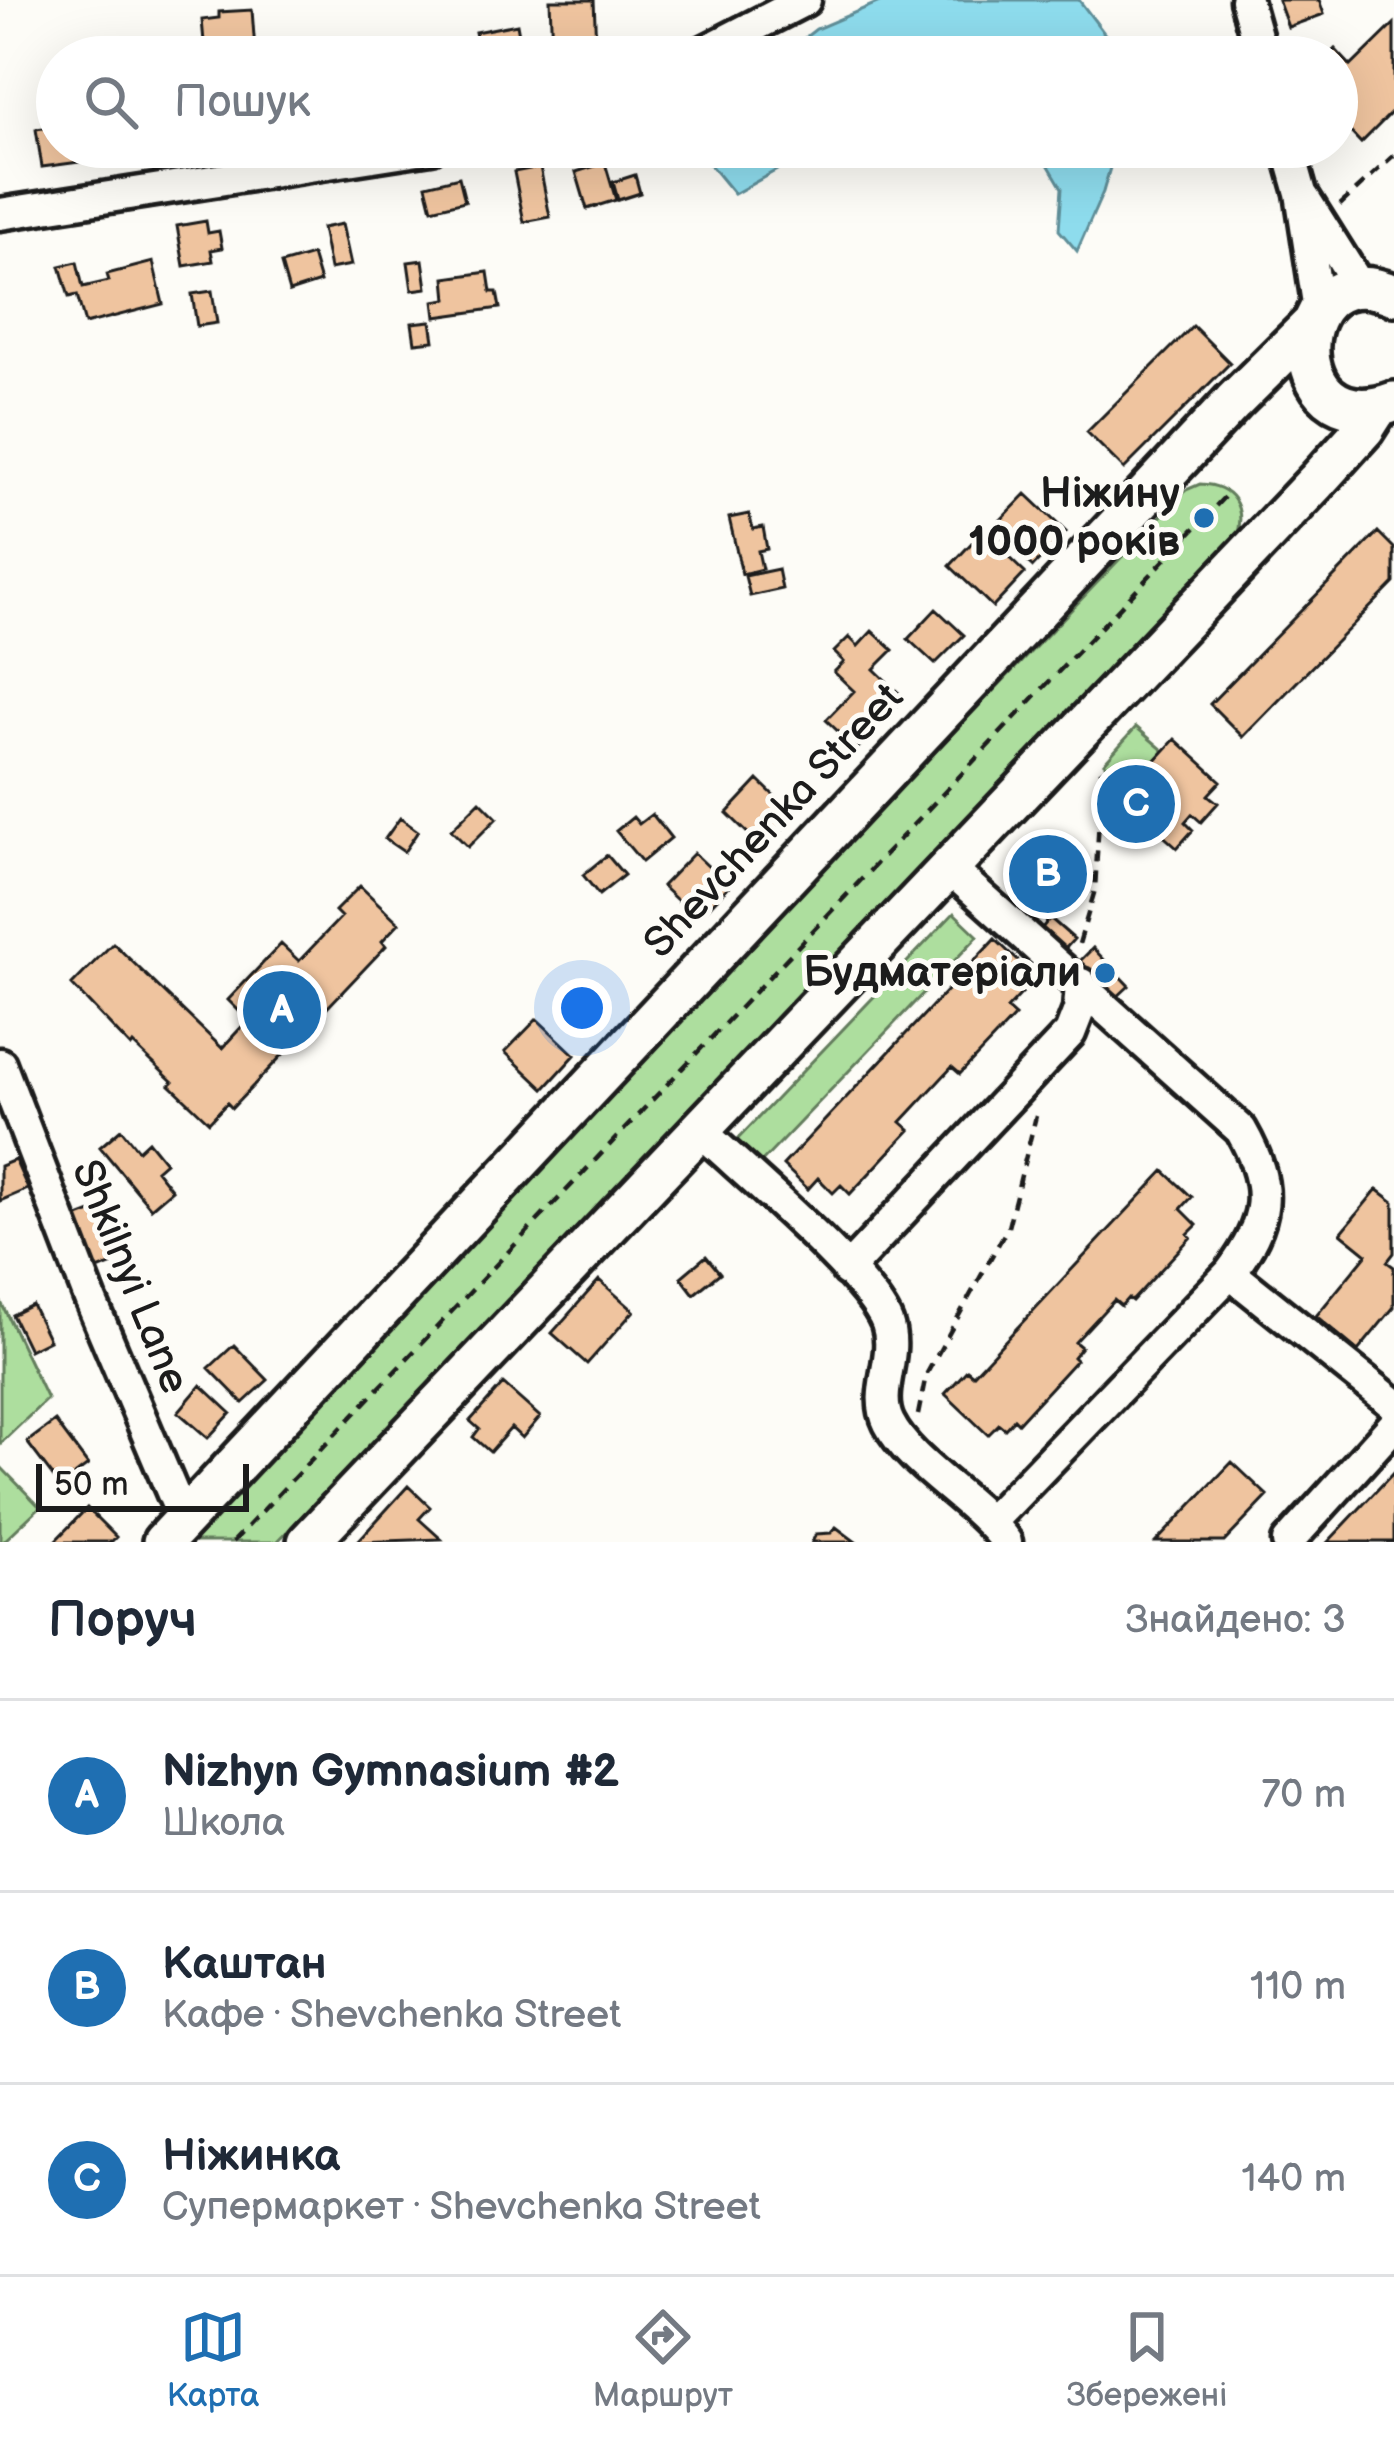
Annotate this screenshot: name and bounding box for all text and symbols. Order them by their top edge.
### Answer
search box [36,36,1358,168]
icon: search [78,69,144,135]
text: Пошук [174,75,311,130]
place label: Ніжину 1000 років [968,469,1180,568]
marker: Ніжину 1000 років [1191,505,1217,531]
street label: Shevchenka Street [634,673,914,969]
pin: C [1097,759,1175,849]
pin: B [1009,829,1087,919]
place label: Будматеріали [803,948,1081,999]
marker: Будматеріали [1092,960,1118,986]
pin: A [243,965,321,1055]
your location [552,978,612,1038]
street label: Shkilnyi Lane [60,1153,200,1401]
scale bar [36,1458,249,1511]
text: 50 m [54,1465,129,1505]
text: Поруч [48,1590,197,1651]
text: Знайдено: 3 [1125,1597,1346,1644]
text: Nizhyn Gymnasium #2 [162,1745,619,1800]
text: A [75,1772,99,1819]
text: 70 m [1261,1772,1346,1819]
text: Школа [162,1800,285,1847]
text: Каштан [162,1937,327,1992]
text: B [73,1964,101,2011]
text: 110 m [1250,1964,1346,2011]
text: Кафе · Shevchenka Street [162,1992,621,2039]
text: Ніжинка [162,2129,340,2184]
text: C [73,2156,101,2203]
text: 140 m [1241,2156,1346,2203]
text: Супермаркет · Shevchenka Street [162,2184,761,2231]
tab: Карта [167,2304,260,2416]
tab: Маршрут [593,2304,733,2416]
tab: Збережені [1066,2304,1227,2416]

